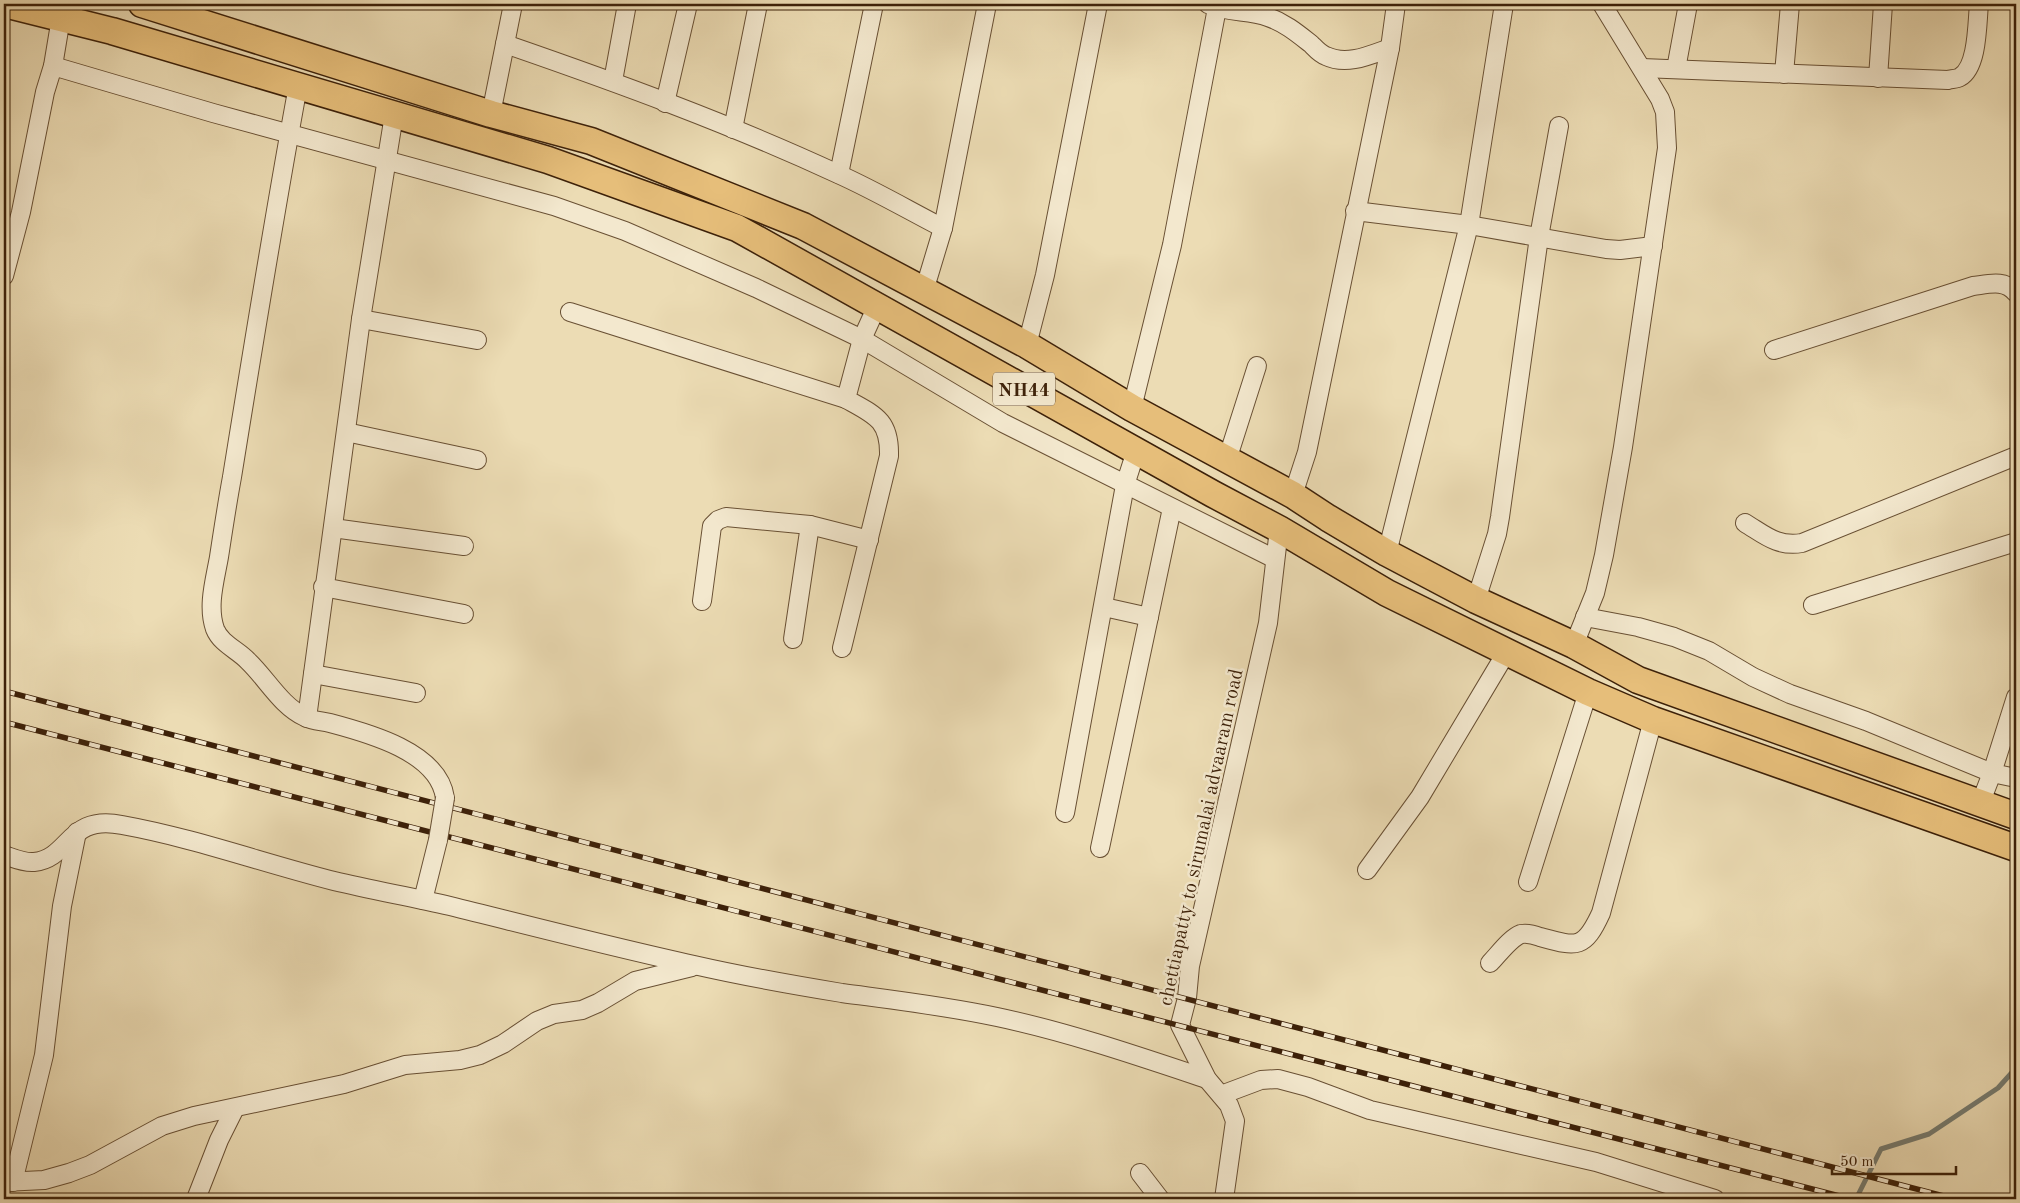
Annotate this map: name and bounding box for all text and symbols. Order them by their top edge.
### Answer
road number: NH44 [993,372,1055,406]
street label: chettiapatty to sirumalai advaaram road [1156,667,1248,1008]
scale bar [1832,1143,1956,1175]
text: 50 m [1840,1155,1874,1170]

